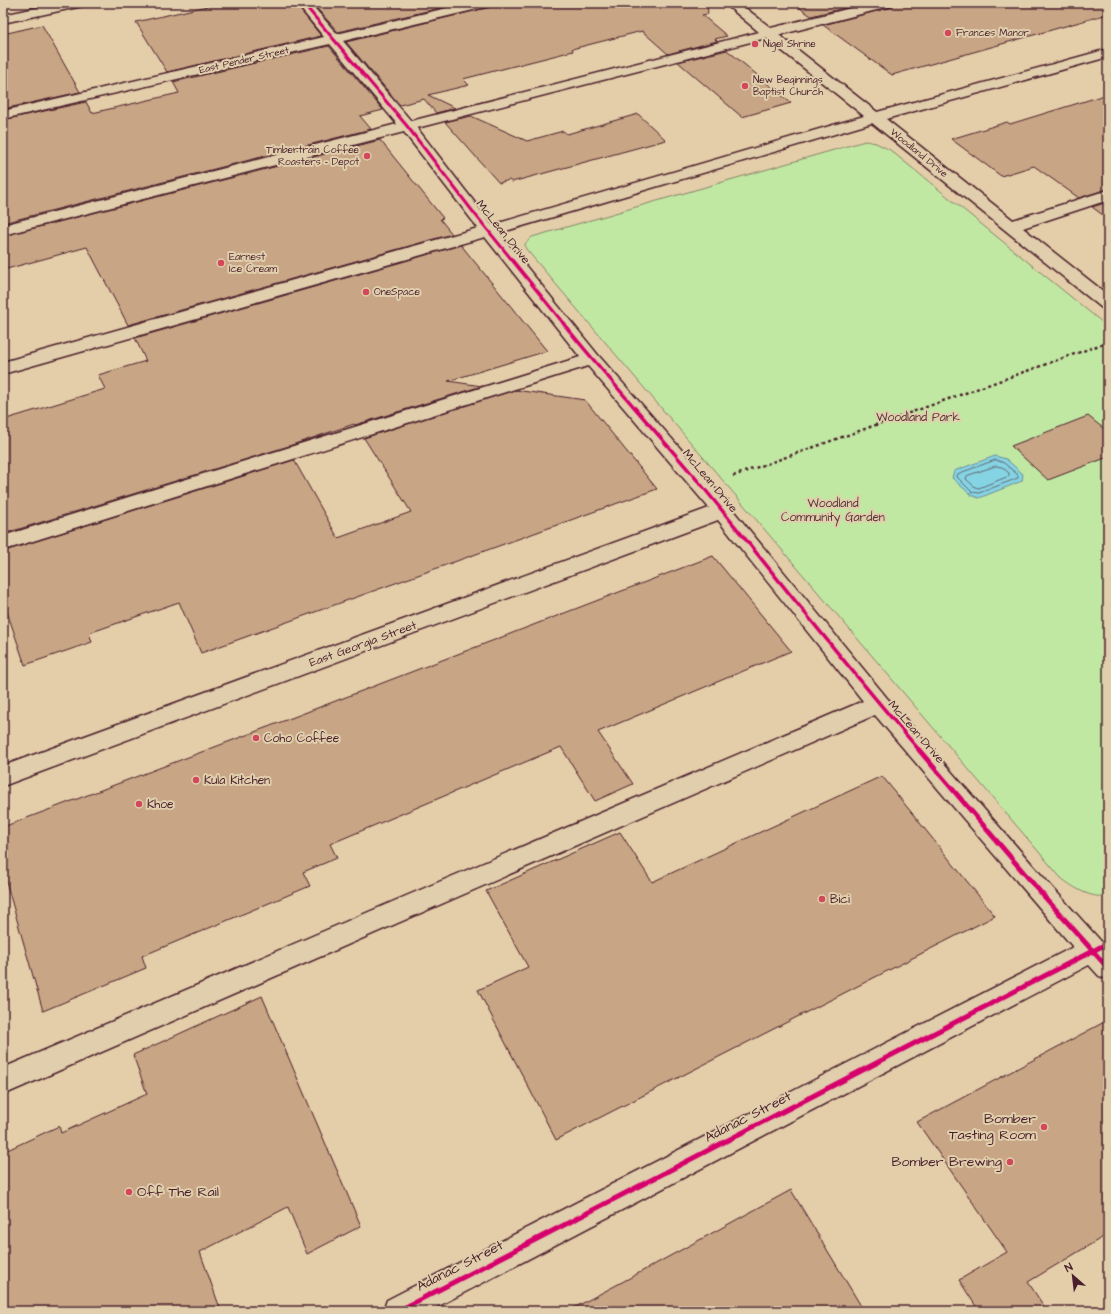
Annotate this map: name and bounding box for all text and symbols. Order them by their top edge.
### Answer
place label: Frances Manor [956,26,1029,40]
marker: Frances Manor [943,28,953,38]
place label: Nigel Shrine [763,37,816,52]
marker: Nigel Shrine [750,39,760,49]
street label: East Pender Street [198,43,290,77]
place label: New Beginnings Baptist Church [753,73,823,99]
marker: New Beginnings Baptist Church [740,81,750,91]
street label: Woodland Drive [887,125,951,181]
place label: Timbertrain Coffee Roasters - Depot [266,143,360,169]
marker: Timbertrain Coffee Roasters - Depot [362,151,372,161]
street label: McLean Drive [472,196,535,268]
place label: Earnest Ice Cream [229,250,277,276]
marker: Earnest Ice Cream [216,258,226,268]
place label: OneSpace [374,285,421,299]
marker: OneSpace [361,287,371,297]
park label: Woodland Park [876,409,960,426]
street label: McLean Drive [678,446,742,517]
park label: Woodland Community Garden [781,495,885,527]
street label: East Georgia Street [307,617,419,672]
street label: McLean Drive [884,697,948,767]
place label: Coho Coffee [264,730,340,747]
marker: Coho Coffee [251,733,261,743]
place label: Kula Kitchen [204,772,270,789]
marker: Kula Kitchen [191,775,201,785]
place label: Khoe [147,796,174,813]
marker: Khoe [134,799,144,809]
place label: Bici [830,891,850,908]
marker: Bici [817,894,827,904]
street label: Adanac Street [701,1086,795,1147]
place label: Bomber Tasting Room [949,1109,1036,1145]
marker: Bomber Tasting Room [1039,1122,1049,1132]
place label: Bomber Brewing [892,1152,1002,1172]
marker: Bomber Brewing [1005,1157,1015,1167]
place label: Off The Rail [137,1182,219,1202]
marker: Off The Rail [124,1187,134,1197]
street label: Adanac Street [413,1235,507,1296]
north arrow [1053,1256,1093,1296]
text: N [1062,1259,1075,1276]

